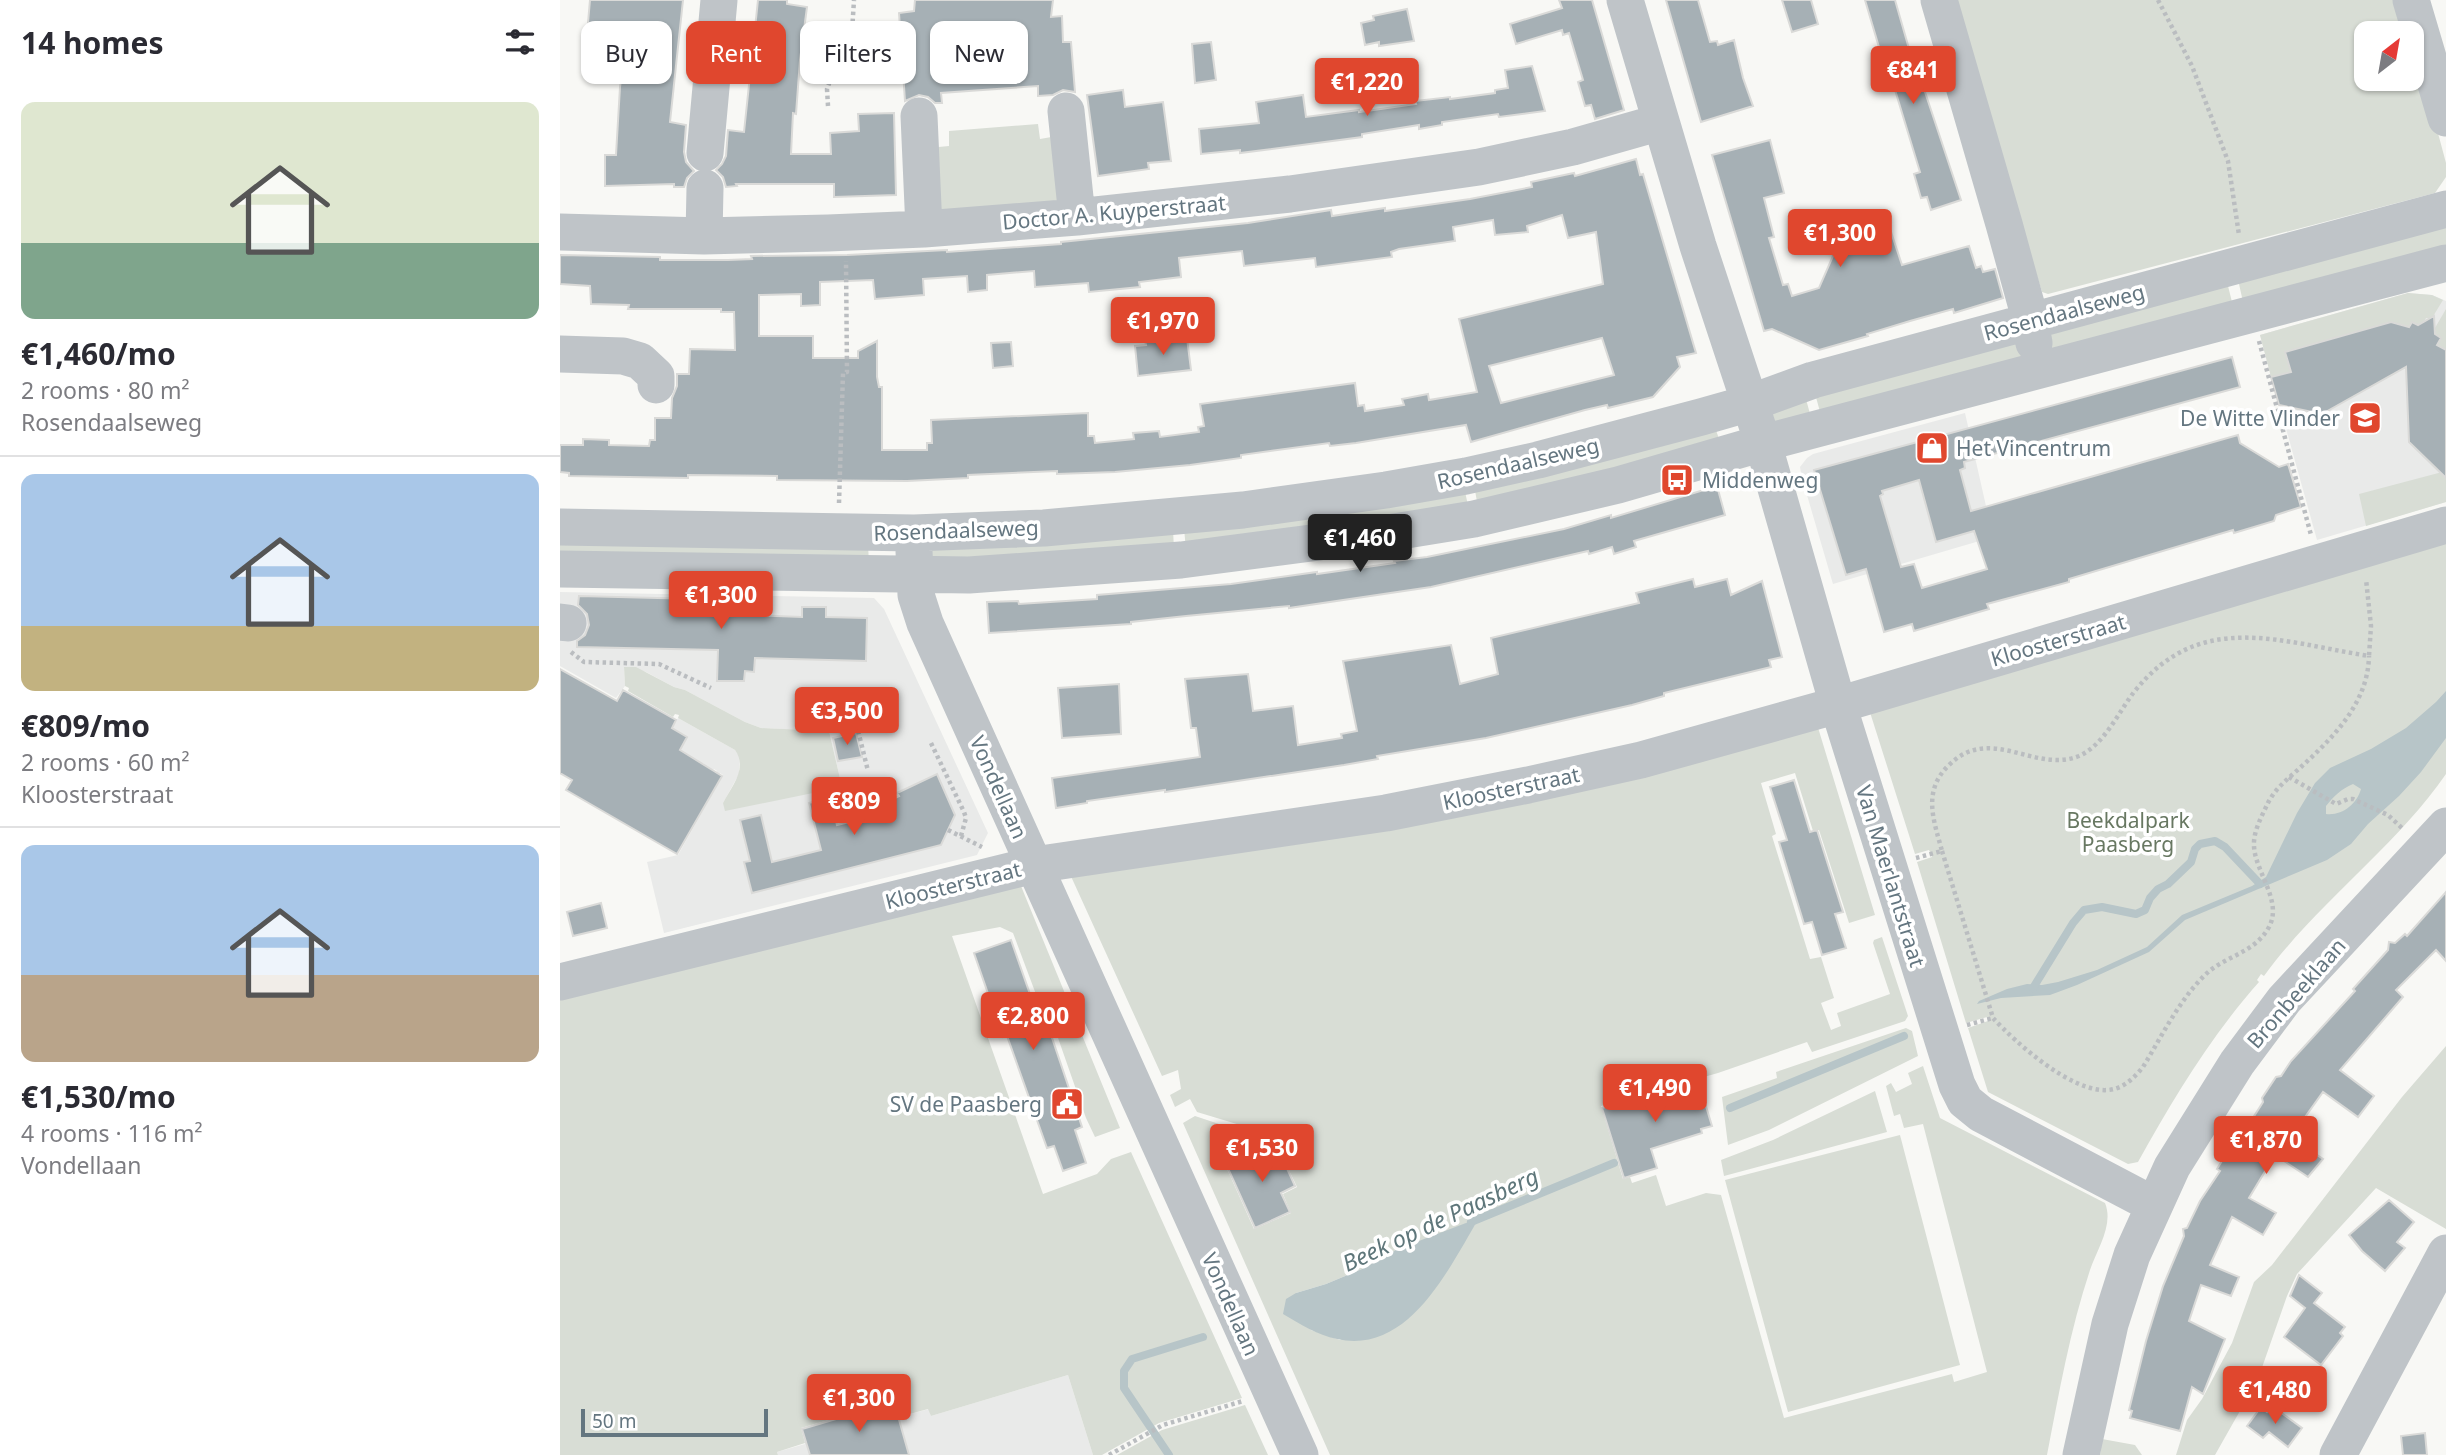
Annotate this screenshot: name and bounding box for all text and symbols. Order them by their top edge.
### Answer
chip: Buy [581,21,672,84]
chip: Rent [686,21,786,84]
chip: Filters [800,21,916,84]
chip: New [930,21,1028,84]
north arrow [2354,21,2424,91]
map controls [2354,21,2424,91]
text: 14 homes [21,22,164,63]
icon: filters [501,23,539,61]
pin: €841 [1872,46,1954,106]
text: €841 [1887,53,1939,85]
pin: €1,220 [1310,58,1424,118]
text: €1,220 [1331,65,1403,97]
icon: home [217,147,343,273]
street label: Doctor A. Kuyperstraat [1001,188,1227,236]
pin: €1,300 [1783,210,1897,269]
text: €1,300 [1804,216,1876,248]
street label: Rosendaalseweg [1981,277,2147,347]
pin: €1,970 [1106,298,1220,357]
text: €1,970 [1127,304,1199,336]
text: €1,460/mo [21,333,176,374]
text: 2 rooms · 80 m² [21,374,190,406]
school or university icon: De Witte Vlinder [2346,399,2384,437]
place label: De Witte Vlinder [2180,404,2340,432]
text: Rosendaalseweg [21,406,202,438]
shop icon: Het Vincentrum [1913,429,1951,467]
street label: Rosendaalseweg [1434,431,1602,495]
place label: Het Vincentrum [1956,434,2111,462]
bus stop icon: Middenweg [1658,461,1696,499]
place label: Middenweg [1702,466,1818,494]
street label: Rosendaalseweg [873,513,1039,547]
pin: €1,460 [1303,514,1417,574]
icon: home [217,519,343,645]
text: €1,460 [1324,521,1396,553]
pin: €1,300 [664,572,778,631]
text: €1,300 [685,578,757,610]
street label: Kloosterstraat [1987,607,2129,673]
pin: €3,500 [790,688,904,747]
text: €3,500 [811,694,883,726]
text: €809/mo [21,705,150,746]
street label: Vondellaan [964,731,1034,843]
text: 2 rooms · 60 m² [21,746,190,778]
street label: Kloosterstraat [1440,760,1582,816]
text: Kloosterstraat [21,778,173,810]
pin: €809 [813,778,895,837]
street label: Van Maerlantstraat [1850,782,1932,971]
text: €809 [828,784,880,816]
park label: Beekdalpark Paasberg [2066,806,2190,858]
street label: Kloosterstraat [882,855,1024,915]
icon: home [217,890,343,1016]
street label: Bronbeeklaan [2240,932,2352,1054]
pin: €2,800 [976,992,1090,1052]
text: €2,800 [997,999,1069,1031]
pin: €1,490 [1598,1064,1712,1124]
text: €1,490 [1619,1071,1691,1103]
text: €1,530/mo [21,1076,176,1117]
public building icon: SV de Paasberg [1048,1085,1086,1123]
place label: SV de Paasberg [890,1090,1042,1118]
pin: €1,870 [2209,1116,2323,1176]
text: 4 rooms · 116 m² [21,1117,203,1149]
text: €1,870 [2230,1123,2302,1155]
pin: €1,530 [1205,1124,1319,1184]
text: €1,530 [1226,1131,1298,1163]
text: Vondellaan [21,1149,141,1181]
water label: Beek op de Paasberg [1337,1159,1543,1279]
street label: Vondellaan [1196,1248,1266,1360]
pin: €1,480 [2218,1366,2332,1426]
text: €1,480 [2239,1373,2311,1405]
pin: €1,300 [802,1374,916,1434]
text: €1,300 [823,1381,895,1413]
scale bar [581,1406,768,1438]
text: 50 m [592,1408,636,1434]

